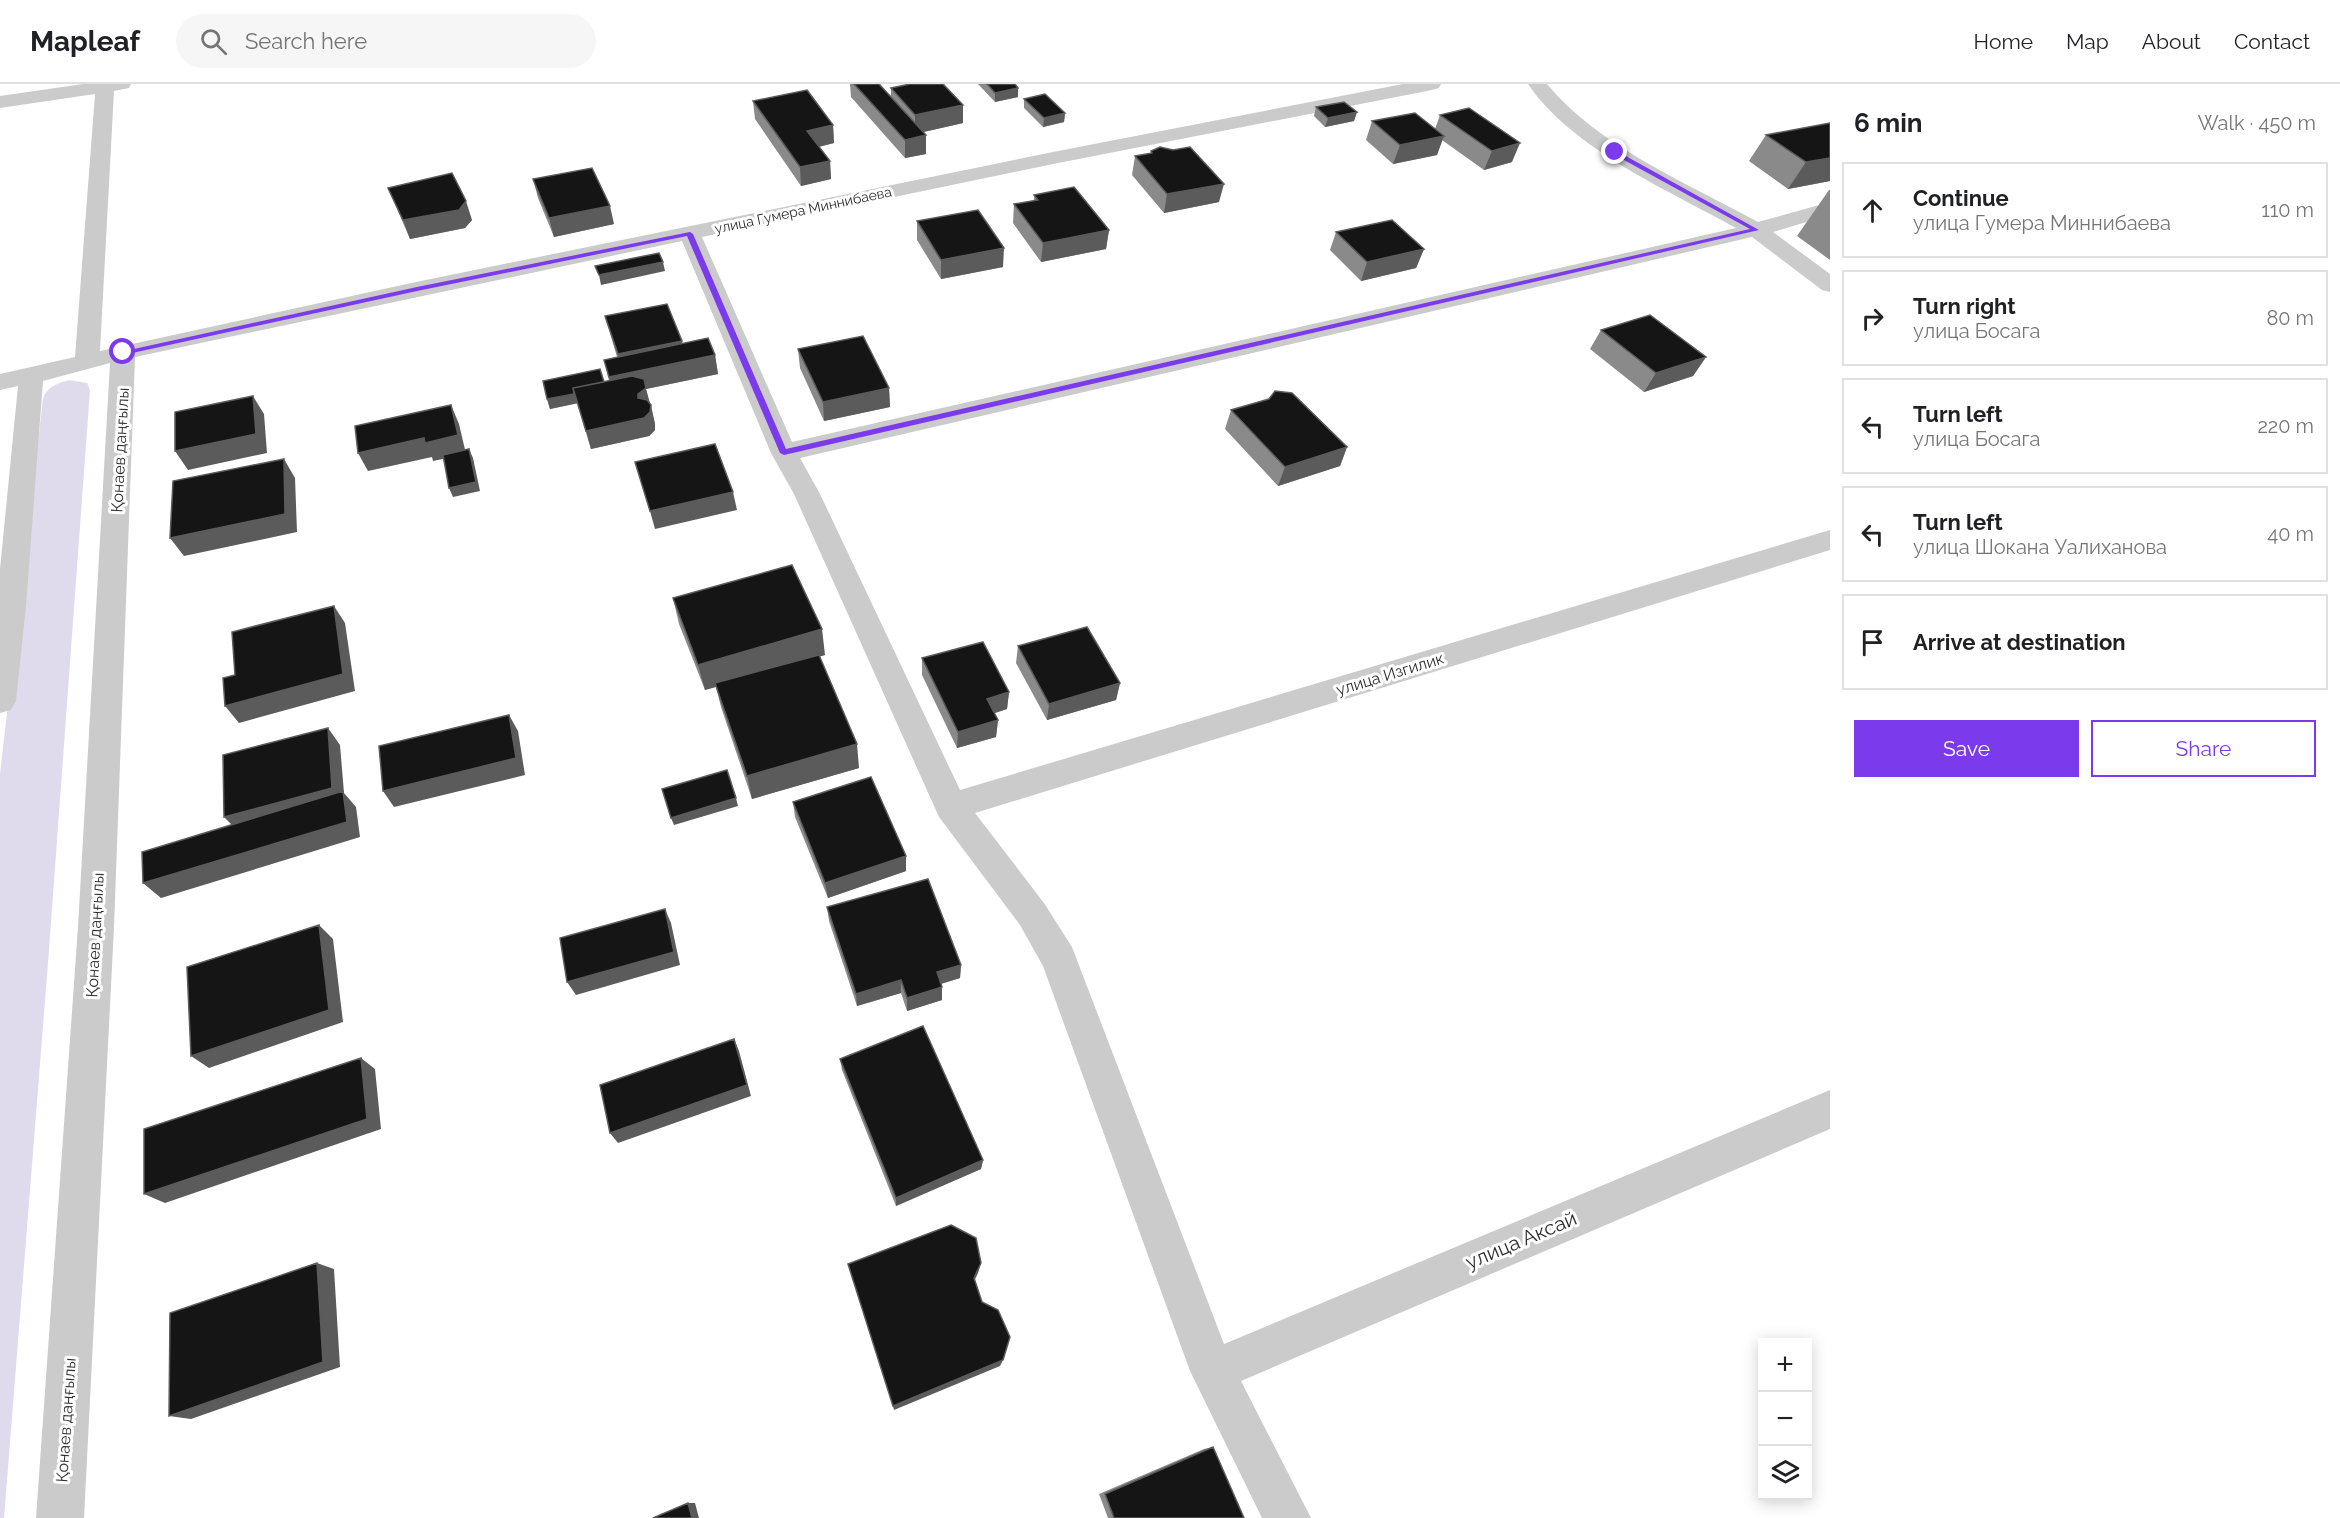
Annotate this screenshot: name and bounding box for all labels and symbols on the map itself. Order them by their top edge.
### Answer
route end [1601,138,1627,164]
street label: улица Гумера Миннибаева [713,183,893,237]
route start [109,338,135,364]
street label: Қонаев даңғылы [107,387,133,513]
street label: улица Изгилик [1334,649,1446,699]
street label: Қонаев даңғылы [82,872,108,998]
street label: улица Аксай [1462,1206,1580,1274]
street label: Қонаев даңғылы [52,1357,80,1483]

